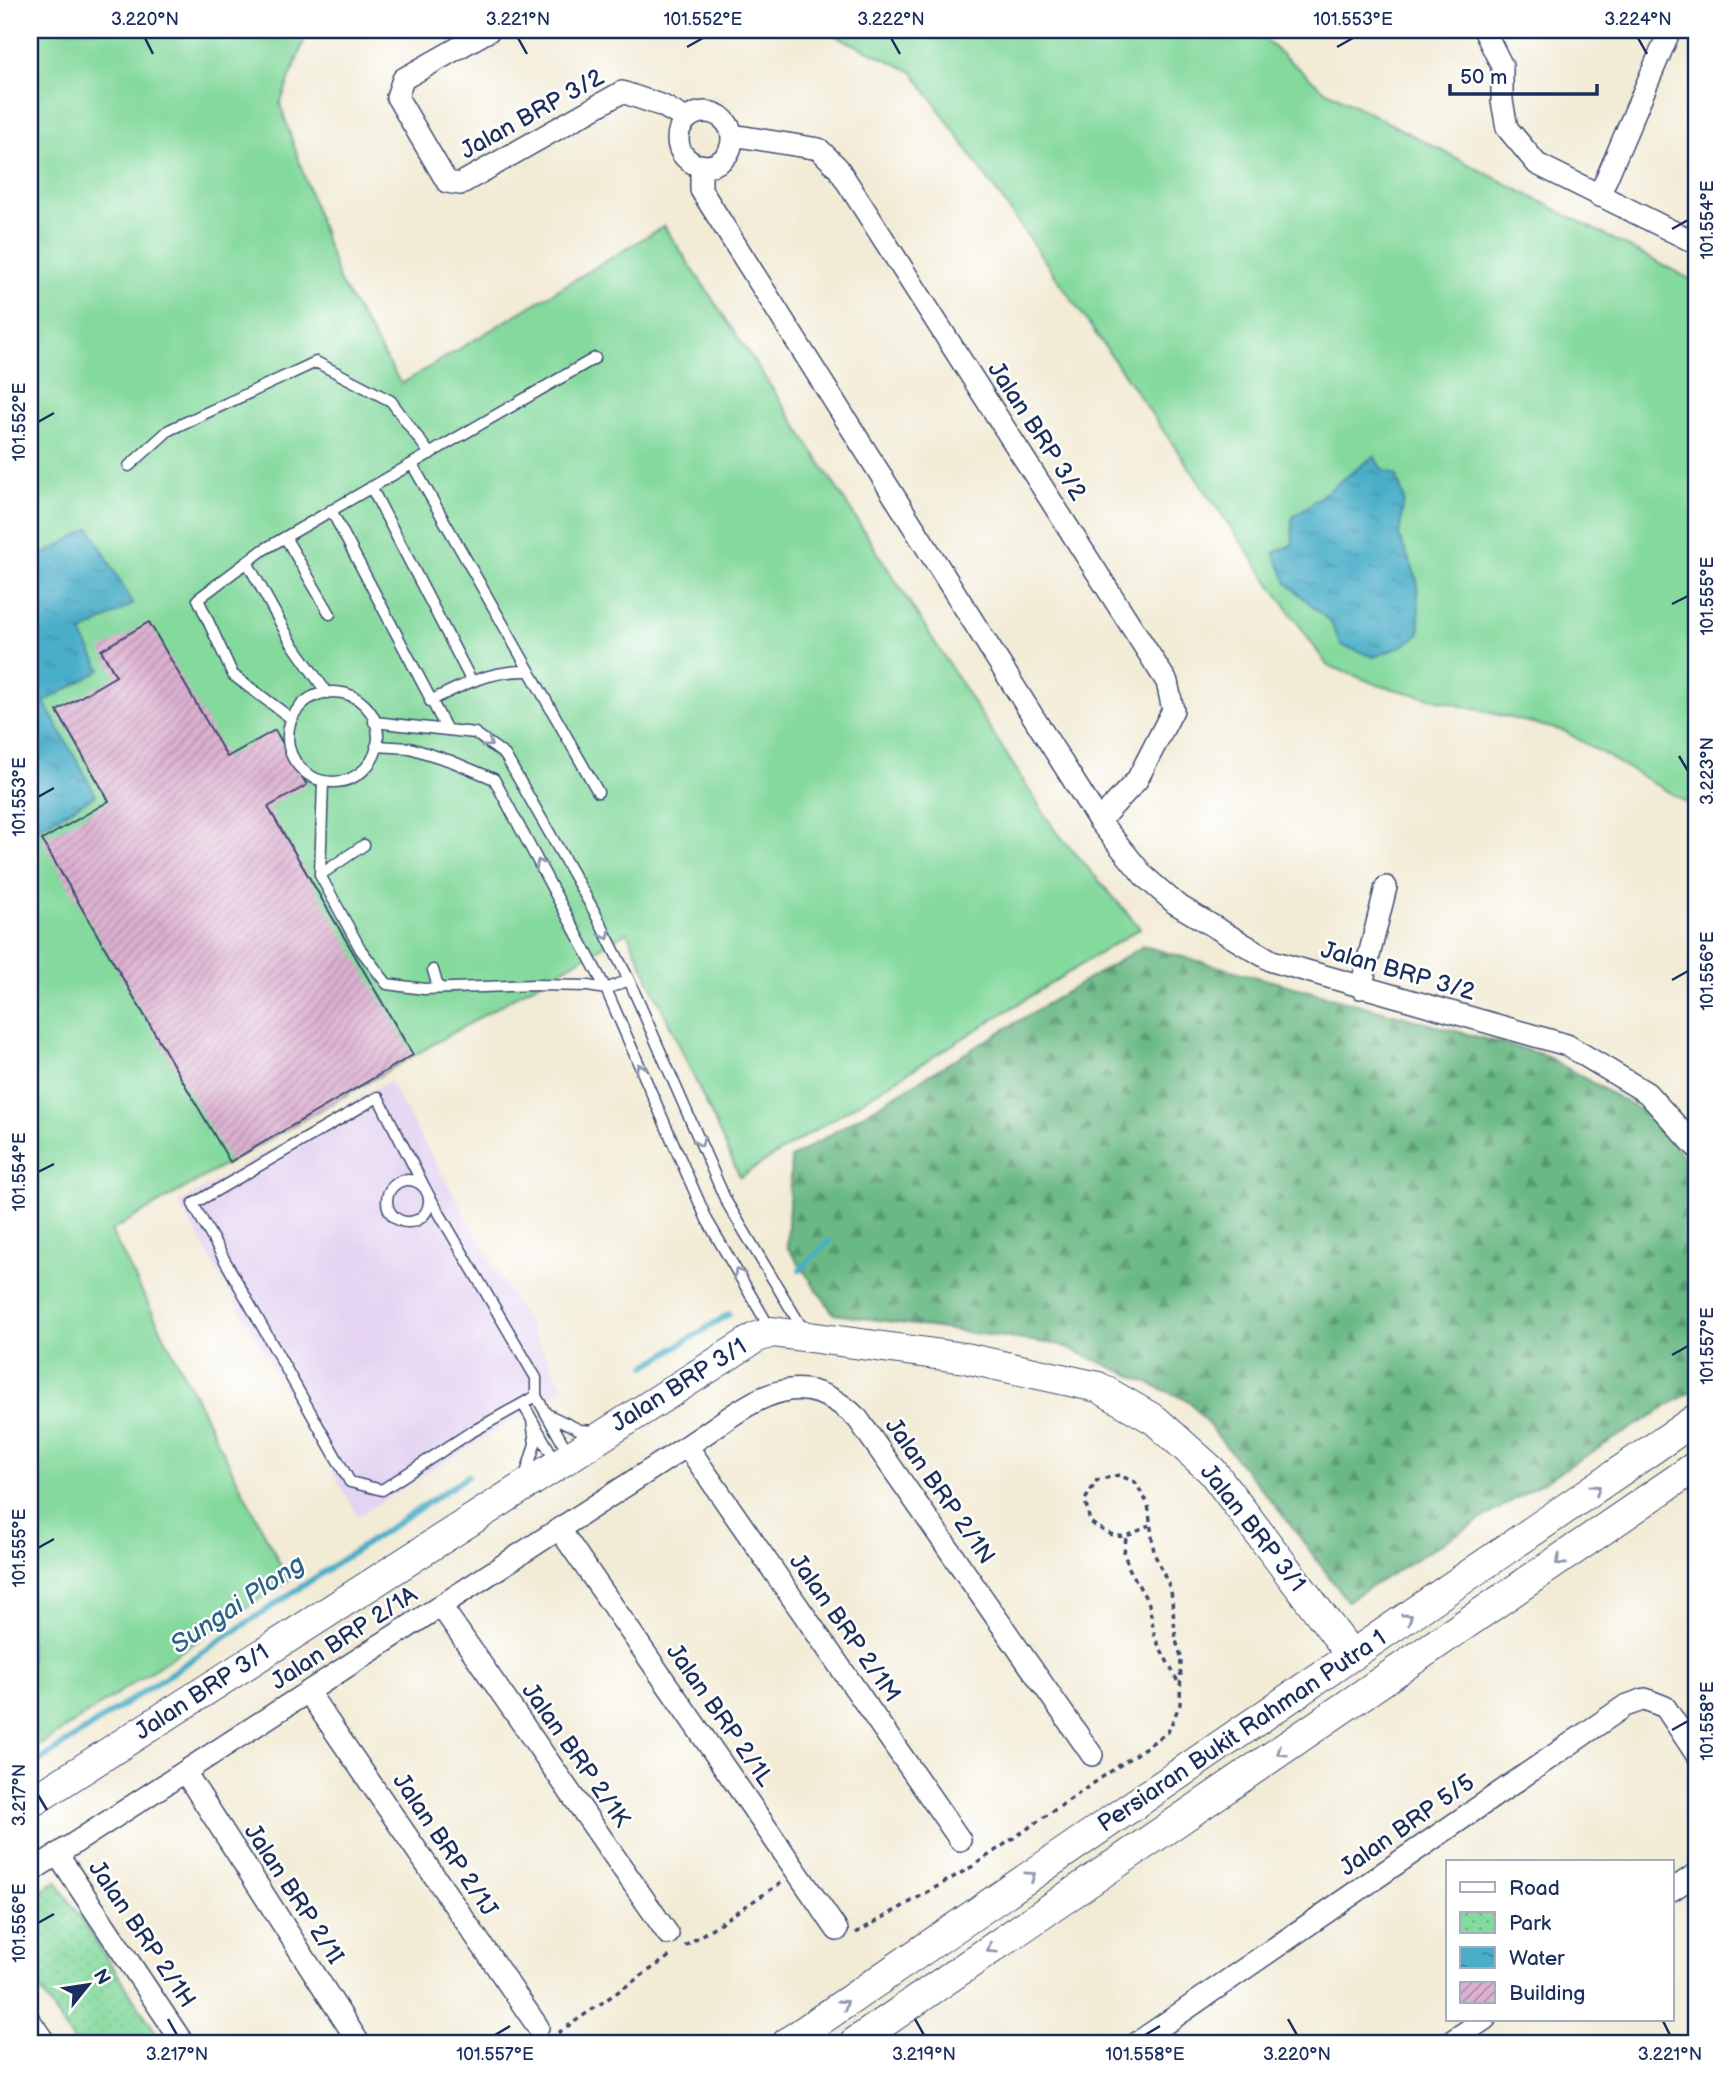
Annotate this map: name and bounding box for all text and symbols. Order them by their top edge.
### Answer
text: 3.220°N [111,9,179,30]
text: 3.221°N [486,9,550,30]
text: 101.552°E [664,9,743,30]
text: 3.222°N [857,9,925,30]
text: 101.553°E [1313,9,1393,30]
text: 3.224°N [1604,9,1672,30]
scale bar [1450,52,1596,96]
street label: Jalan BRP 3/2 [455,63,609,165]
text: 50 m [1460,65,1507,90]
text: 101.554°E [1697,180,1718,260]
street label: Jalan BRP 3/2 [981,356,1093,506]
text: 101.552°E [9,382,30,461]
text: 101.555°E [1697,556,1718,635]
one-way arrow [480,735,493,747]
text: 3.223°N [1697,737,1718,805]
text: 101.553°E [9,757,30,837]
one-way arrow [534,859,548,871]
one-way arrow [597,928,611,940]
text: 101.556°E [1697,931,1718,1011]
street label: Jalan BRP 3/2 [1317,935,1479,1007]
one-way arrow [634,1063,648,1075]
text: 101.554°E [9,1132,30,1212]
one-way arrow [692,1135,706,1147]
one-way arrow [733,1268,746,1281]
text: 101.557°E [1697,1307,1718,1385]
street label: Jalan BRP 3/1 [606,1332,752,1438]
street label: Jalan BRP 2/1N [879,1412,1001,1570]
street label: Jalan BRP 3/1 [1194,1458,1312,1598]
one-way arrow [1588,1484,1601,1497]
text: 101.555°E [9,1508,30,1587]
street label: Jalan BRP 2/1M [783,1548,907,1708]
water label: Sungai Plong [165,1549,311,1661]
one-way arrow [1555,1553,1568,1565]
street label: Jalan BRP 2/1A [265,1580,423,1696]
one-way arrow [1400,1614,1413,1626]
street label: Persiaran Bukit Rahman Putra 1 [1092,1623,1392,1839]
street label: Jalan BRP 3/1 [129,1638,275,1746]
street label: Jalan BRP 2/1L [660,1638,780,1792]
street label: Jalan BRP 2/1K [516,1677,637,1833]
text: 101.558°E [1697,1681,1718,1761]
one-way arrow [1275,1744,1288,1757]
text: 3.217°N [9,1764,30,1826]
street label: Jalan BRP 2/1J [386,1768,504,1922]
street label: Jalan BRP 5/5 [1334,1768,1480,1882]
street label: Jalan BRP 2/1I [238,1818,350,1970]
street label: Jalan BRP 2/1H [82,1855,202,2013]
legend [1446,1860,1674,2021]
one-way arrow [1023,1871,1036,1884]
text: Road [1509,1876,1560,1901]
text: 101.556°E [9,1883,30,1963]
text: Park [1509,1911,1552,1936]
one-way arrow [986,1941,999,1954]
text: Water [1509,1946,1565,1971]
north arrow [52,1951,122,2021]
text: N [88,1965,115,1989]
text: Building [1509,1981,1585,2006]
one-way arrow [836,2000,849,2012]
text: 3.217°N [146,2044,208,2065]
text: 101.557°E [456,2044,534,2065]
text: 3.219°N [892,2044,956,2065]
text: 101.558°E [1105,2044,1185,2065]
text: 3.220°N [1263,2044,1331,2065]
text: 3.221°N [1638,2044,1702,2065]

